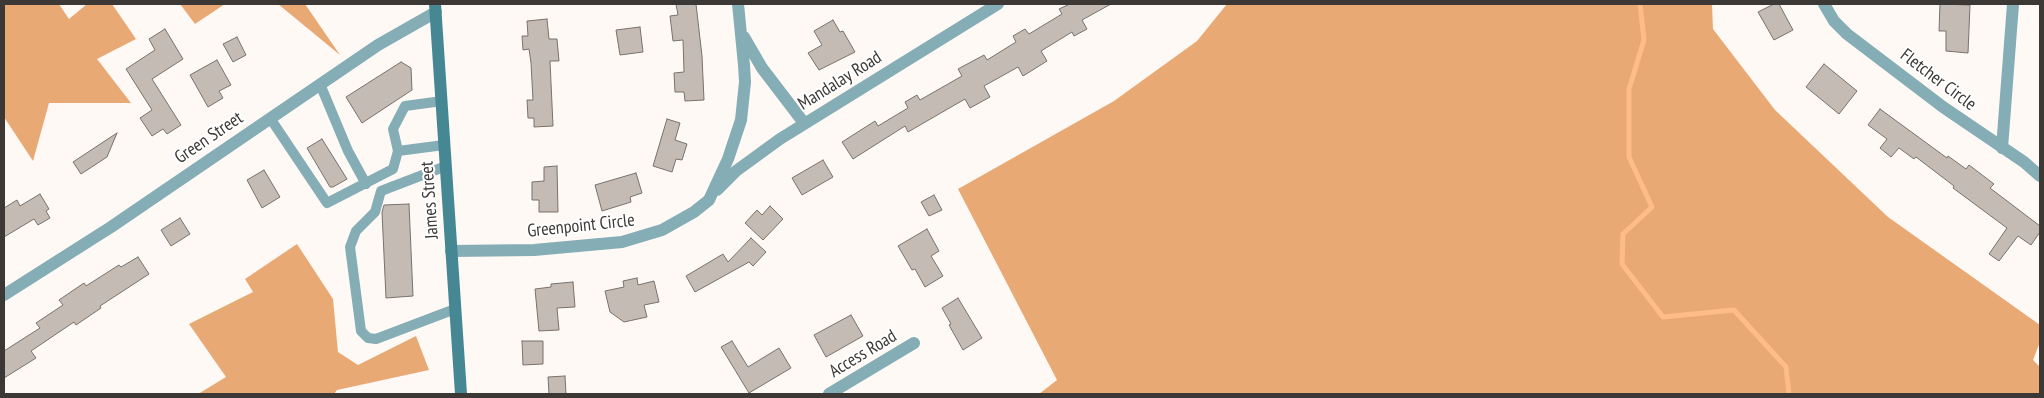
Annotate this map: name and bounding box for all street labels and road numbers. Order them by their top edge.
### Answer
street label: Fletcher Circle [1896,44,1980,116]
street label: Mandalay Road [794,47,886,115]
street label: Green Street [171,107,247,169]
street label: James Street [417,160,443,240]
street label: Greenpoint Circle [526,210,636,242]
street label: Access Road [825,326,901,382]

